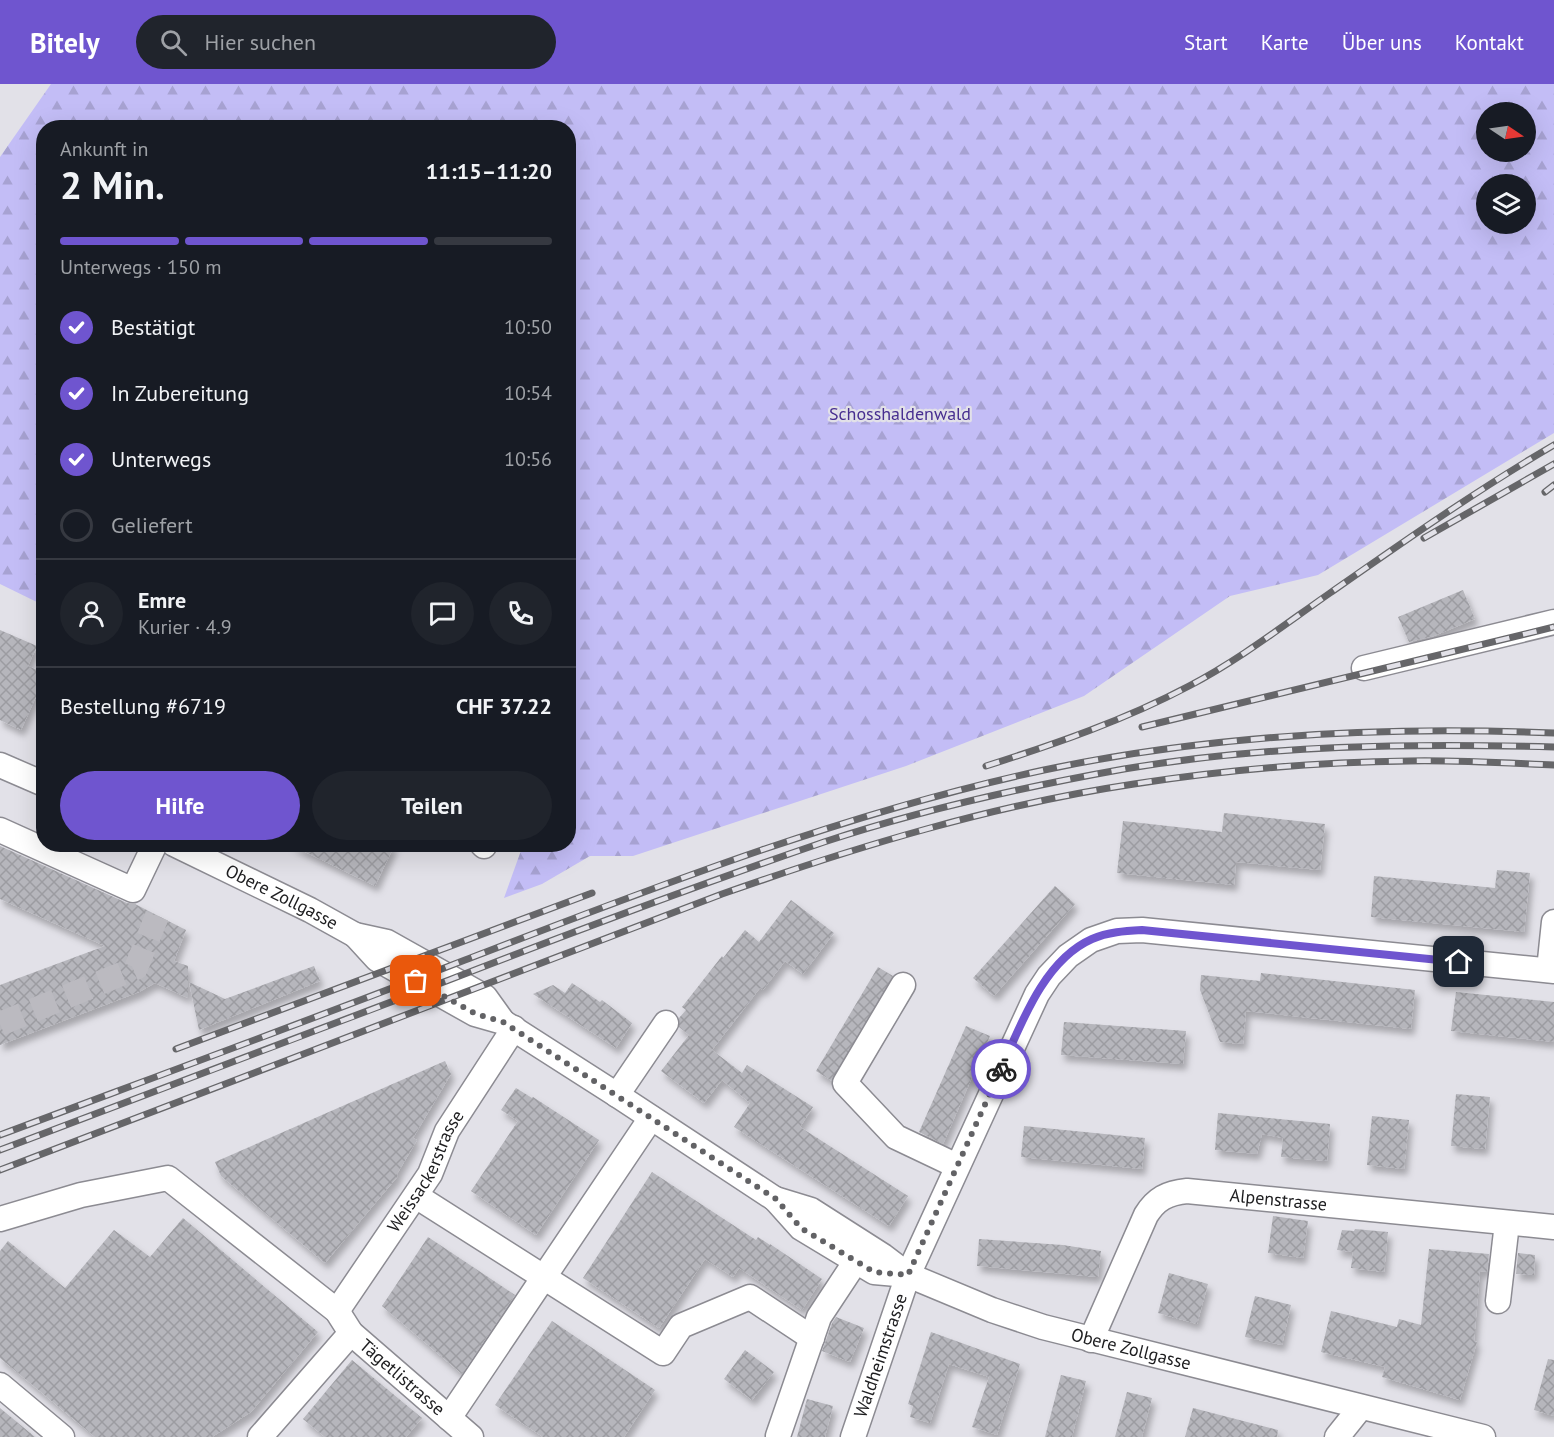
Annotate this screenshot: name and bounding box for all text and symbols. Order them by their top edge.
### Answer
search box [136,15,556,69]
text: Bitely [30,24,100,61]
icon: search [157,26,190,59]
text: Hier suchen [205,28,316,56]
text: Start [1184,29,1228,56]
text: Karte [1261,29,1309,56]
text: Über uns [1342,29,1422,56]
text: Kontakt [1455,29,1524,56]
north arrow [1476,102,1536,162]
map controls [1476,102,1536,234]
text: Ankunft in [60,136,148,162]
text: 11:15–11:20 [426,157,552,185]
text: 2 Min. [60,159,165,210]
button: layers [1476,174,1536,234]
text: Unterwegs · 150 m [60,254,221,280]
icon: check [60,311,93,344]
text: Bestätigt [111,313,195,341]
text: 10:50 [504,314,552,340]
icon: check [60,377,93,410]
text: In Zubereitung [111,379,249,407]
text: 10:54 [504,380,552,406]
park label: Schosshaldenwald [829,402,971,425]
icon: check [60,443,93,476]
text: Unterwegs [111,445,211,473]
text: 10:56 [504,446,552,472]
text: Geliefert [111,511,193,539]
button: person [60,582,123,645]
button: chat [411,582,474,645]
button: phone [489,582,552,645]
text: Emre [138,586,186,614]
text: Kurier · 4.9 [138,614,232,640]
text: Bestellung #6719 [60,692,226,720]
text: CHF 37.22 [456,692,552,720]
button: Hilfe [60,771,300,840]
button: Teilen [312,771,552,840]
street label: Obere Zollgasse [222,859,342,934]
pin [1433,936,1484,987]
icon: home [1442,945,1475,978]
pin [390,955,441,1006]
icon: bag [399,964,432,997]
courier [971,1039,1031,1099]
icon: bike [985,1053,1018,1086]
street label: Weissackerstrasse [382,1105,469,1237]
street label: Alpenstrasse [1229,1183,1328,1216]
street label: Waldheimstrasse [848,1290,912,1420]
street label: Obere Zollgasse [1069,1322,1194,1375]
street label: Tägetlistrasse [355,1334,450,1420]

